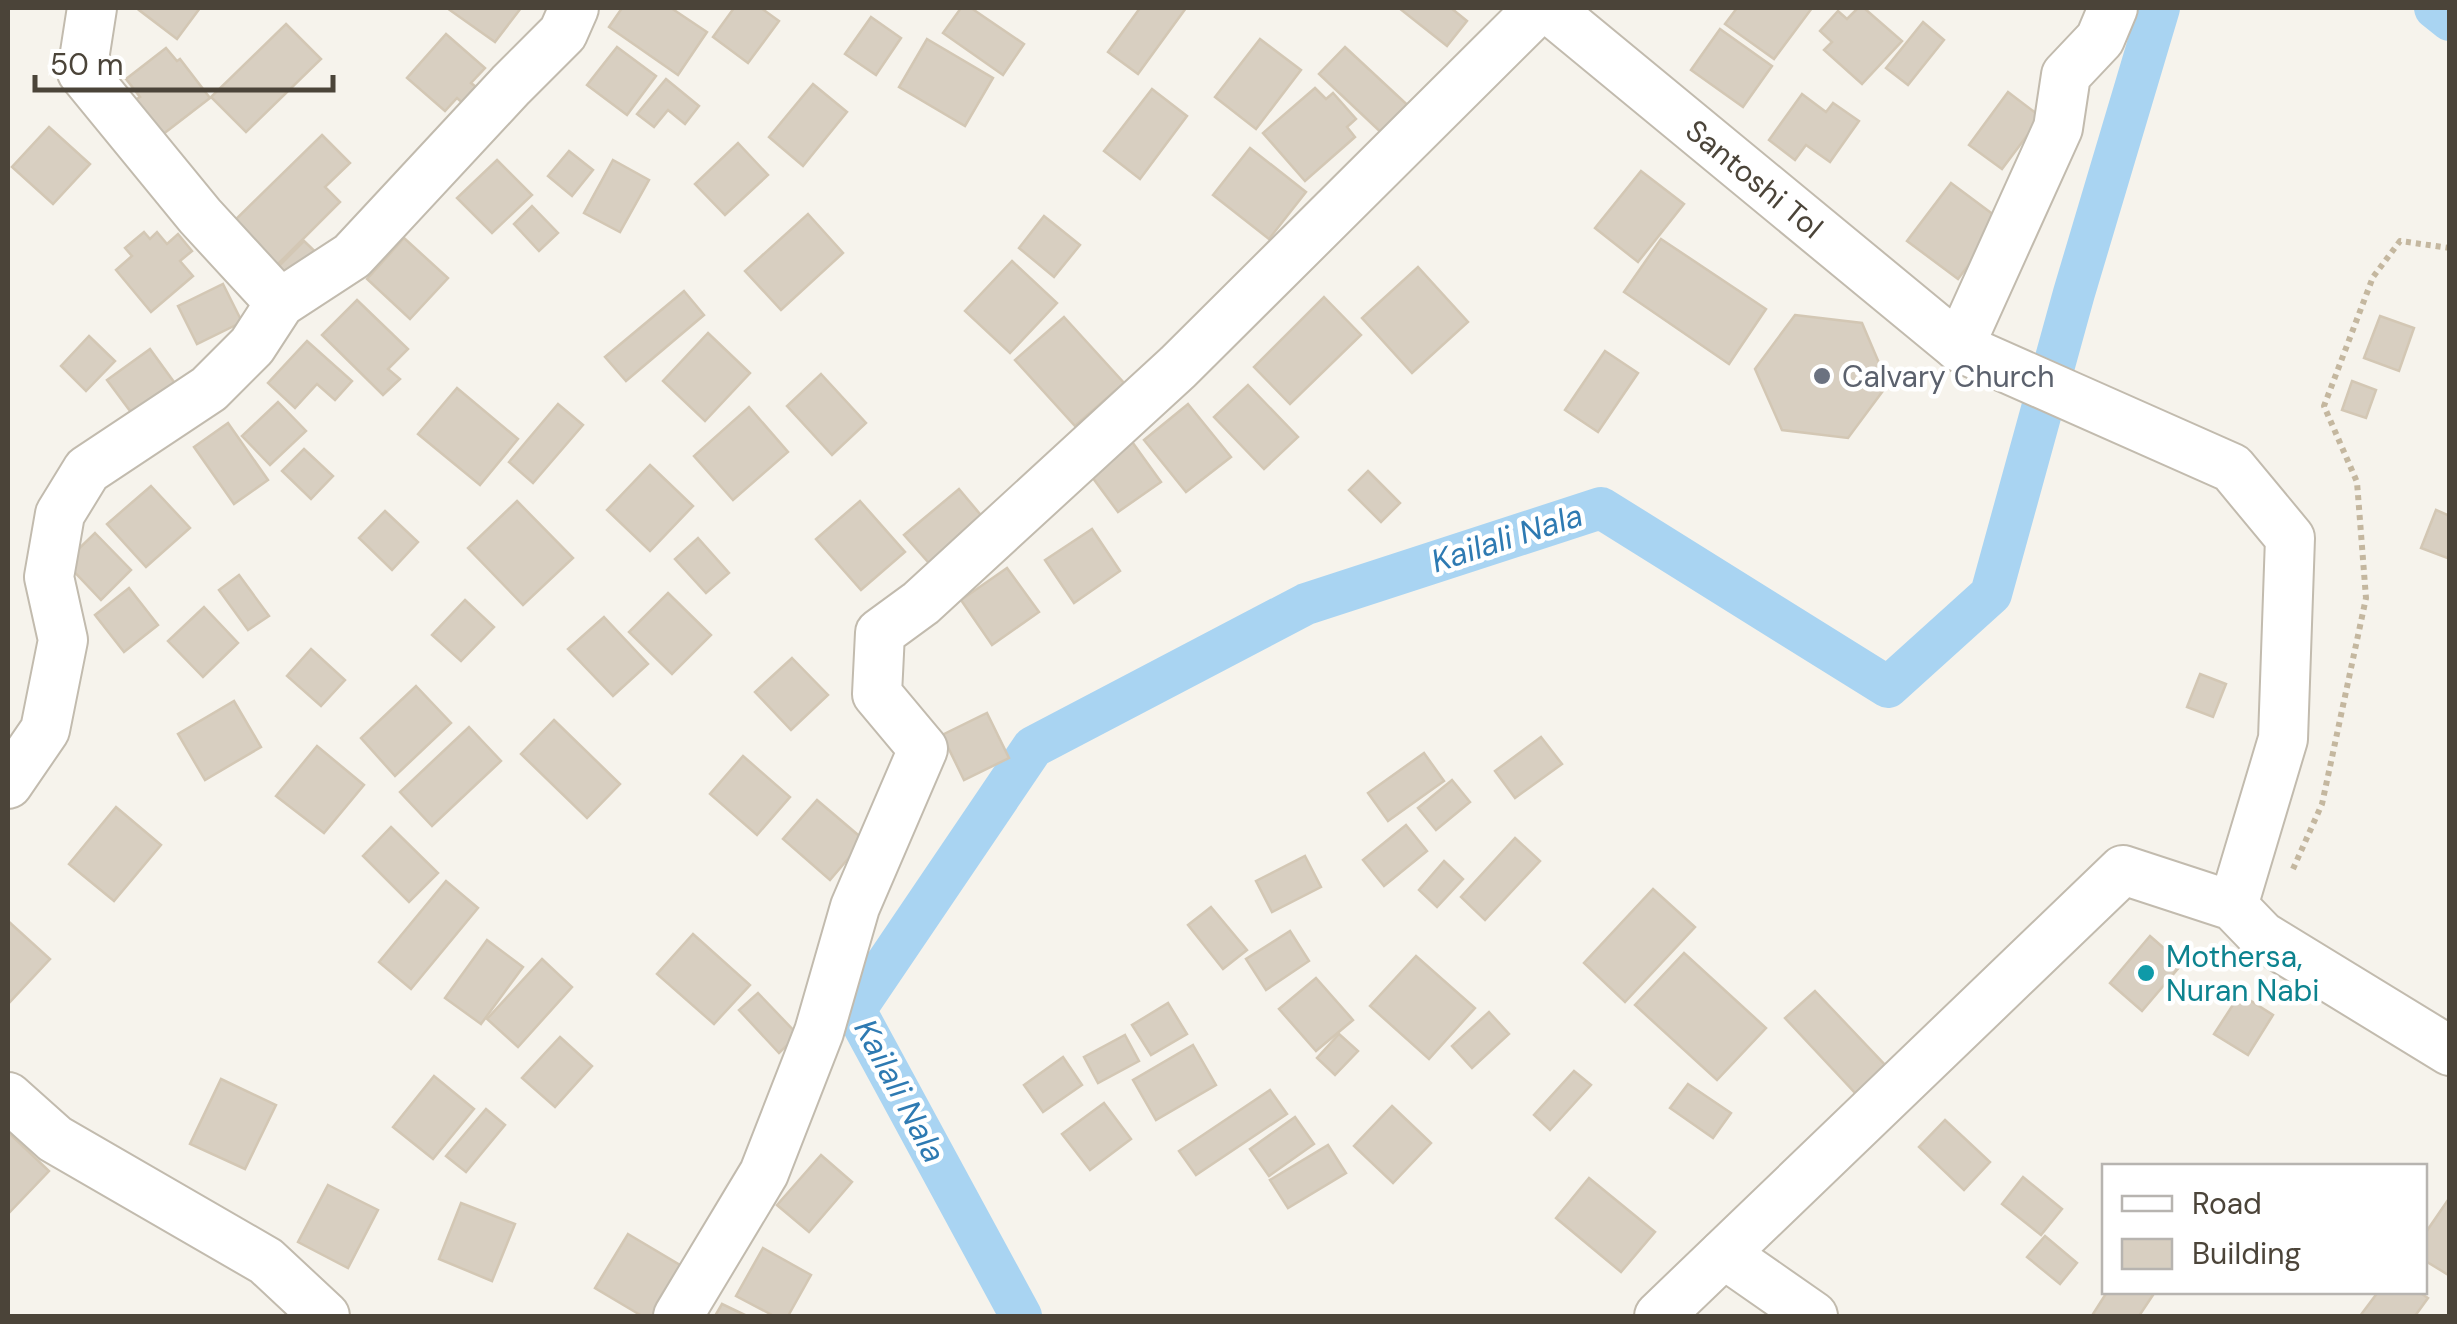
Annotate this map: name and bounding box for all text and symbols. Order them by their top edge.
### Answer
scale bar [35,30,332,92]
text: 50 m [50,45,124,84]
street label: Santoshi Tol [1678,111,1831,246]
place label: Calvary Church [1842,357,2055,396]
marker: Calvary Church [1811,365,1833,387]
water label: Kailali Nala [1426,494,1588,582]
place label: Mothersa, Nuran Nabi [2166,937,2320,1010]
marker: Mothersa, Nuran Nabi [2135,962,2157,984]
water label: Kailali Nala [845,1012,955,1170]
legend [2102,1164,2427,1294]
text: Road [2192,1184,2262,1223]
text: Building [2192,1234,2301,1273]

